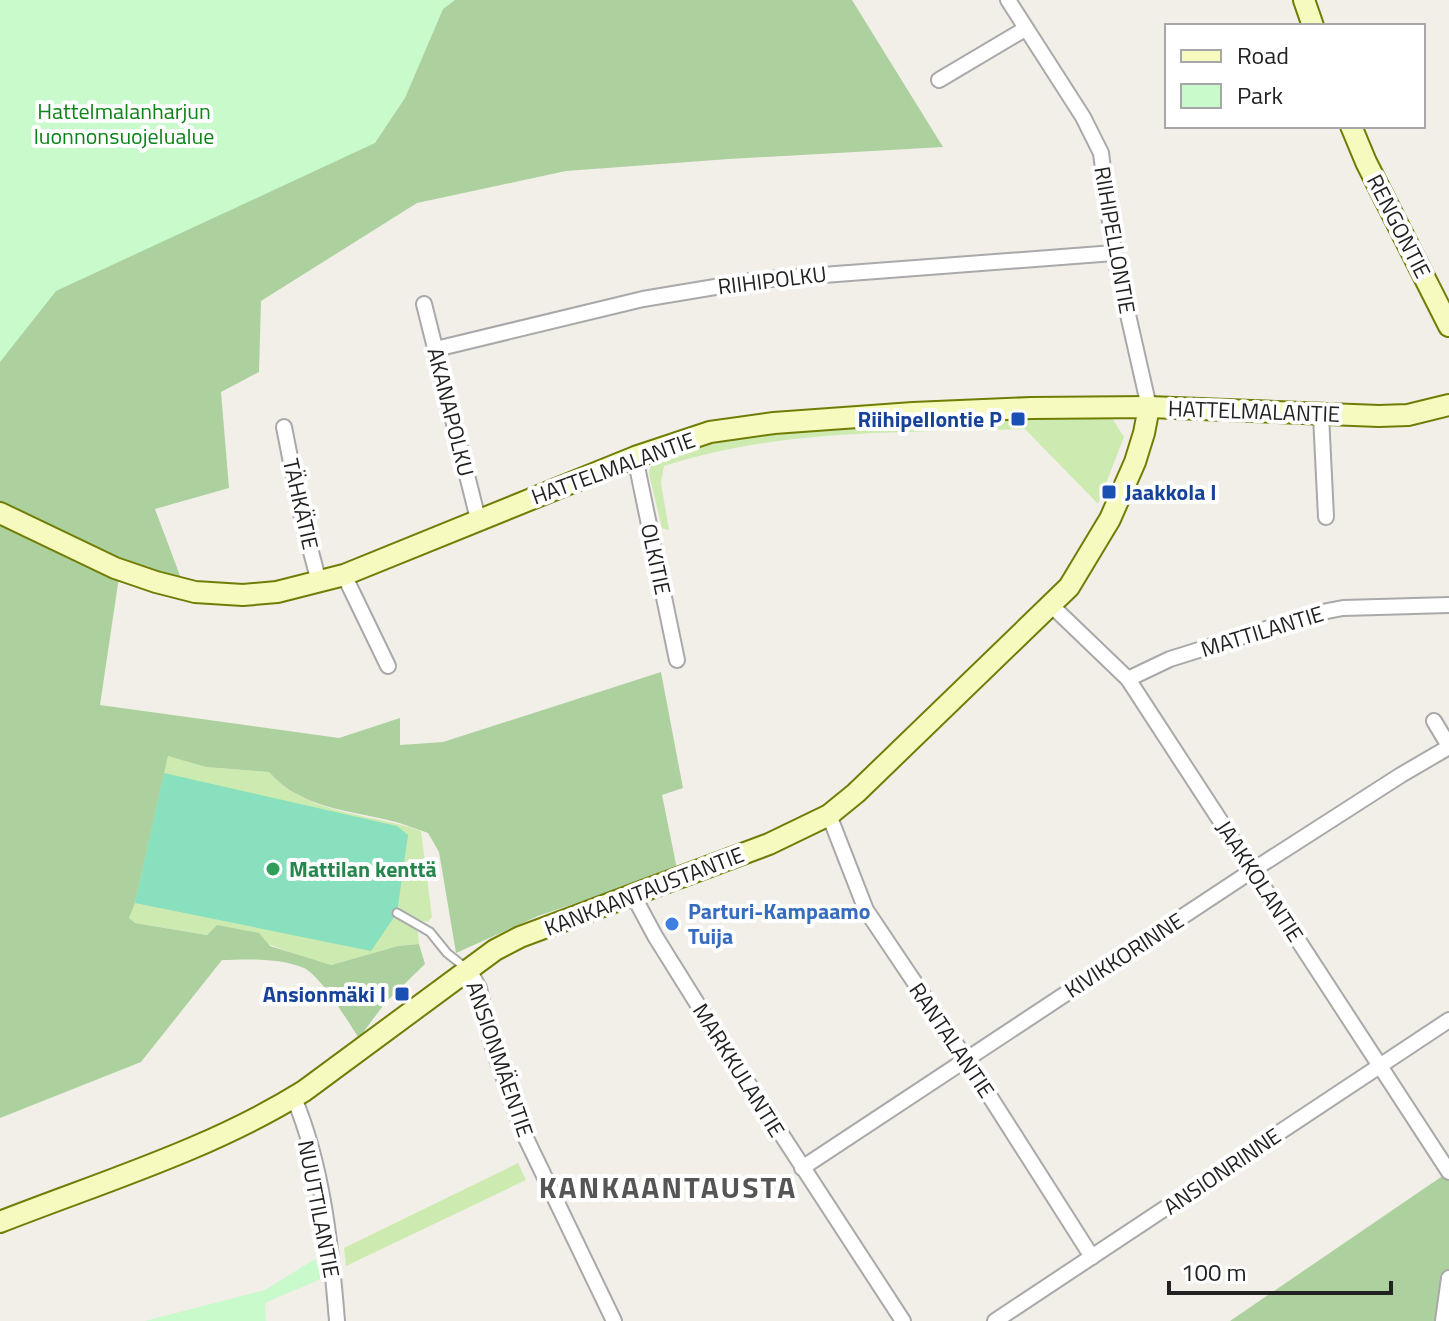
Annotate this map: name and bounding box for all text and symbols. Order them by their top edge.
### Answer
legend [1165,24,1425,128]
text: Road [1237,37,1289,73]
text: Park [1237,77,1283,113]
park label: Hattelmalanharjun luonnonsuojelualue [34,94,214,153]
street label: RIIHIPELLONTIE [1085,164,1145,316]
street label: RENGONTIE [1358,168,1440,284]
street label: RIIHIPOLKU [716,256,828,304]
street label: AKANAPOLKU [419,344,483,480]
street label: HATTELMALANTIE [1167,391,1341,431]
place label: Riihipellontie P [858,402,1002,436]
marker: Riihipellontie P [1009,410,1027,428]
street label: HATTELMALANTIE [526,423,700,513]
street label: TÄHKÄTIE [274,455,328,553]
place label: Jaakkola I [1125,475,1217,509]
marker: Jaakkola I [1100,483,1118,501]
street label: OLKITIE [632,520,680,598]
street label: MATTILANTIE [1196,596,1328,666]
street label: JAAKKOLANTIE [1208,813,1312,949]
street label: KANKAANTAUSTANTIE [539,837,749,945]
place label: Mattilan kenttä [289,852,437,886]
marker: Mattilan kenttä [264,860,282,878]
place label: Parturi-Kampaamo Tuija [688,894,871,953]
street label: KIVIKKORINNE [1058,904,1190,1006]
marker: Parturi-Kampaamo Tuija [663,915,681,933]
street label: RANTALANTIE [901,975,1003,1105]
place label: Ansionmäki I [263,977,386,1011]
street label: ANSIONMÄENTIE [457,977,543,1141]
marker: Ansionmäki I [393,985,411,1003]
street label: MARKKULANTIE [684,997,794,1143]
street label: ANSIONRINNE [1156,1119,1288,1223]
street label: NUUTTILANTIE [289,1137,349,1281]
district label: KANKAANTAUSTA [539,1164,797,1210]
scale bar [1169,1245,1391,1295]
text: 100 m [1181,1254,1247,1290]

